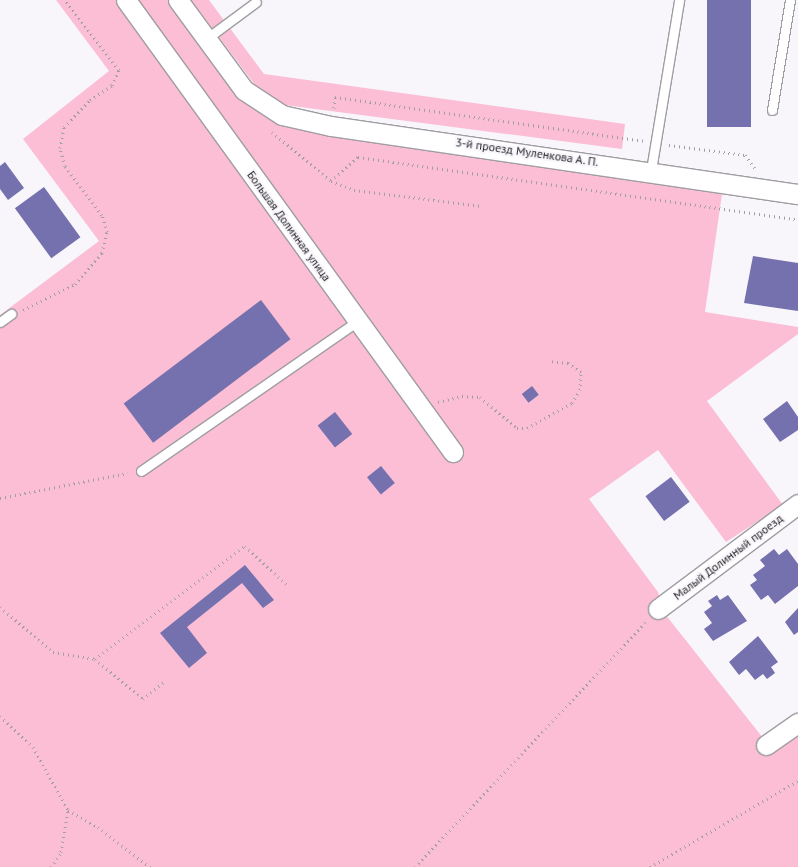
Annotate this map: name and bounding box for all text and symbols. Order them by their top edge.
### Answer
street label: 3-й проезд Муленкова А. П. [454,135,600,169]
street label: Большая Долинная улица [244,168,334,284]
street label: Малый Долинный проезд [670,511,786,603]

